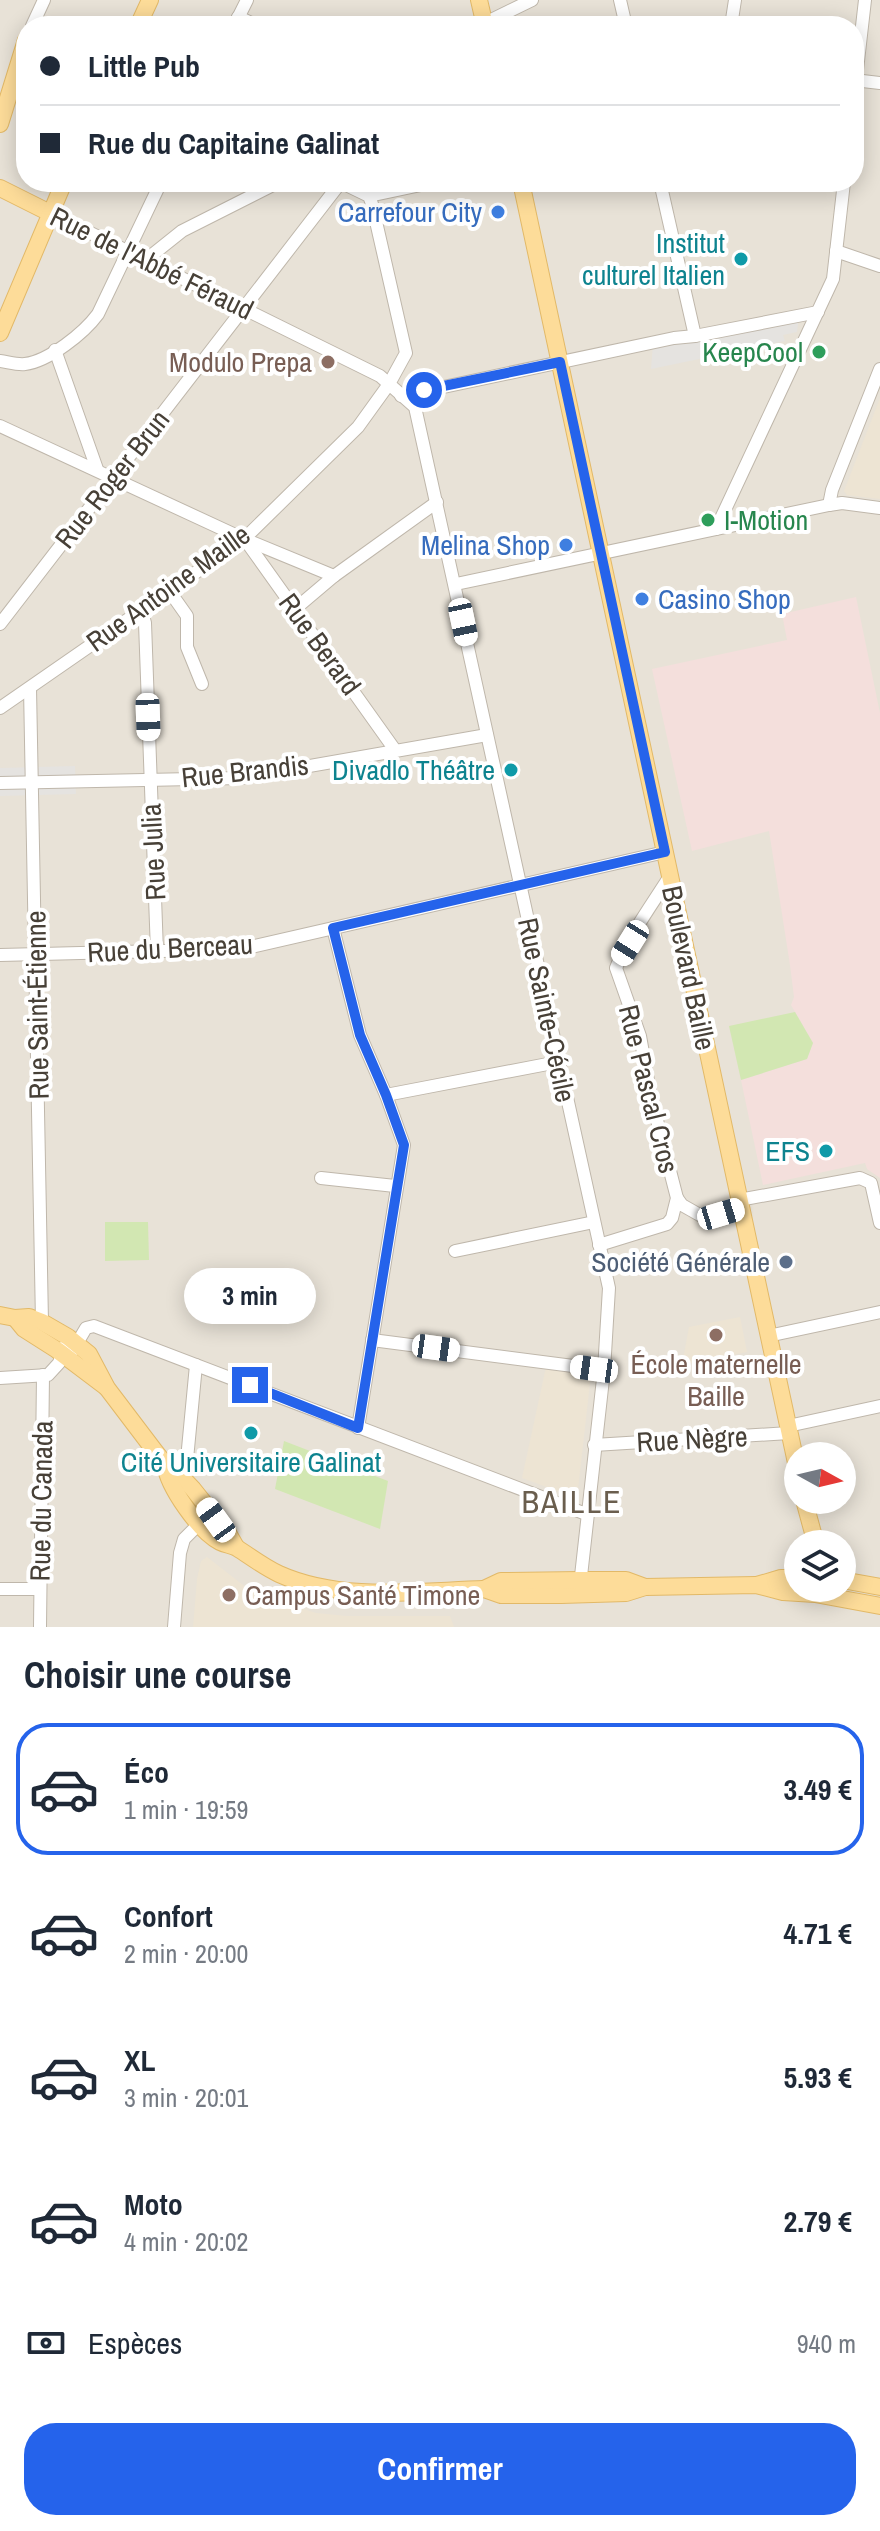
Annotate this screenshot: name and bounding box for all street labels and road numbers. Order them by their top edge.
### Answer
street label: Rue de l'Abbé Féraud [44,197,260,329]
street label: Rue Roger Brun [46,402,178,556]
street label: Rue Antoine Maille [78,516,258,660]
street label: Rue Berard [270,585,370,703]
street label: Rue Brandis [180,745,310,797]
street label: Rue Julia [131,802,175,901]
street label: Boulevard Baille [653,882,725,1054]
street label: Rue Saint-Étienne [16,910,58,1100]
street label: Rue Sainte-Cécile [509,914,585,1106]
street label: Rue du Berceau [86,925,254,971]
street label: Rue Pascal Cros [610,1001,688,1177]
street label: Rue Nègre [636,1417,748,1461]
street label: Rue du Canada [21,1420,61,1582]

